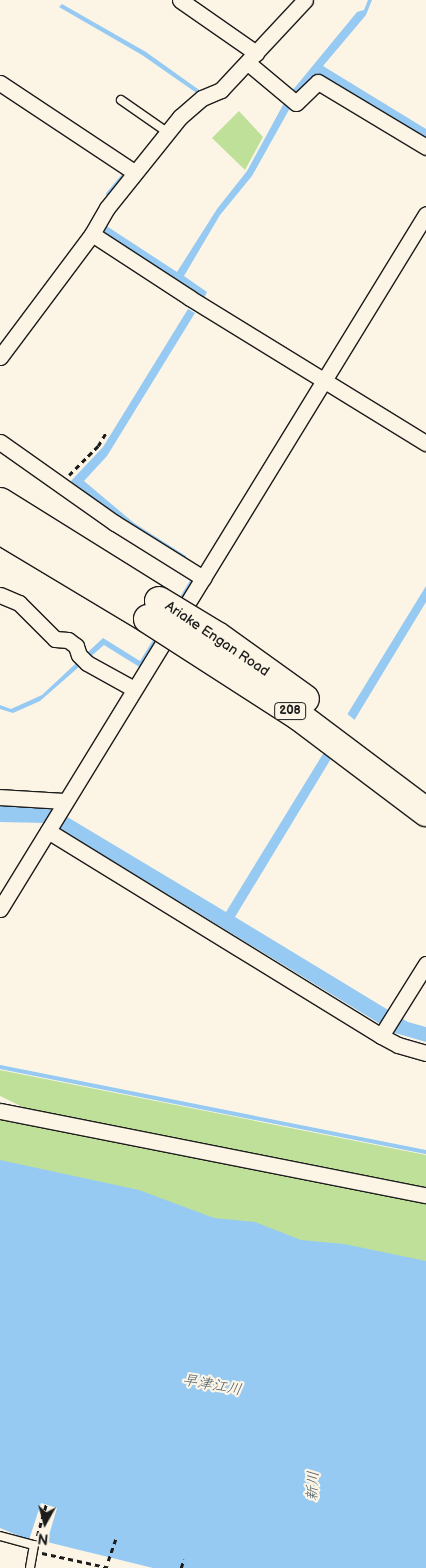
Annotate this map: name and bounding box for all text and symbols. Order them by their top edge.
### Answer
street label: Ariake Engan Road [162,598,272,680]
road number: 208 [274,701,306,720]
water label: 早津江川 [181,1371,243,1399]
water label: 新川 [303,1471,323,1501]
north arrow [20,1498,70,1548]
text: N [37,1529,49,1547]

